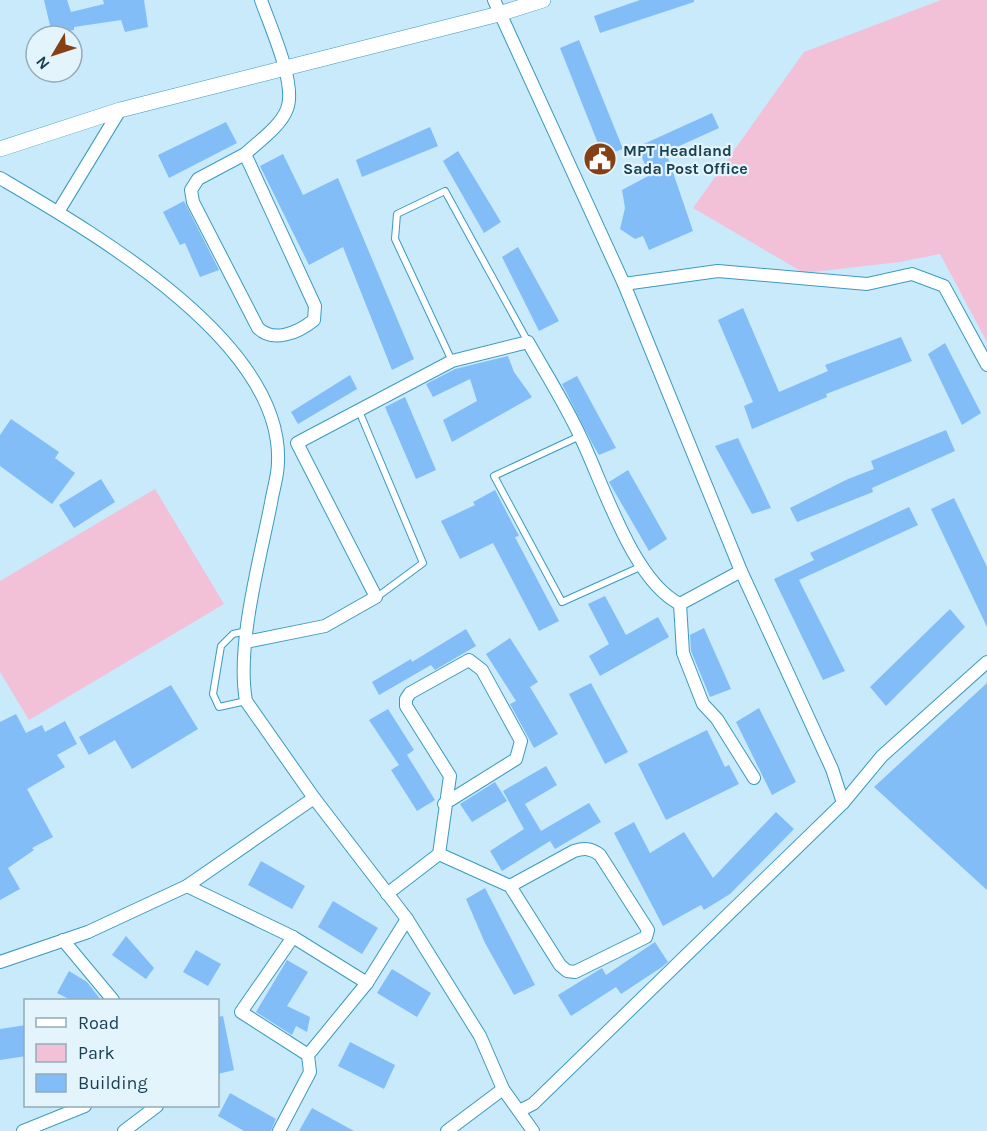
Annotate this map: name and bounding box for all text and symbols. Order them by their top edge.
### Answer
north arrow [24,24,84,84]
text: N [32,53,54,74]
public building icon: MPT Headland Sada Post Office [582,141,618,177]
place label: MPT Headland Sada Post Office [623,141,748,178]
legend [24,999,219,1107]
text: Road [78,1012,119,1034]
text: Park [78,1042,115,1064]
text: Building [78,1072,148,1094]

